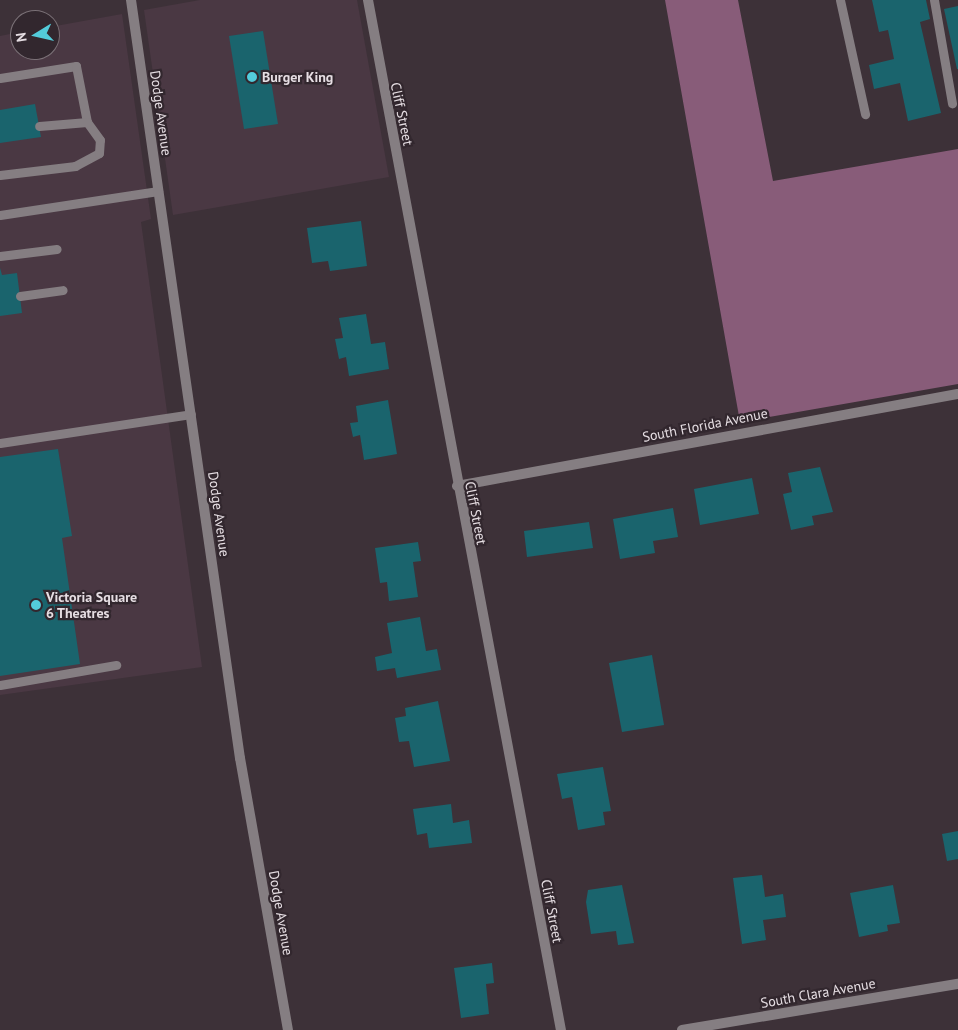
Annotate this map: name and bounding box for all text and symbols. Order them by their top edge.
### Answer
north arrow [10,10,60,60]
text: N [12,31,31,43]
street label: Dodge Avenue [147,69,175,157]
place label: Burger King [262,69,333,85]
marker: Burger King [246,71,258,83]
street label: Cliff Street [387,81,417,147]
street label: South Florida Avenue [641,405,769,445]
street label: Dodge Avenue [205,470,233,558]
street label: Cliff Street [462,480,490,546]
place label: Victoria Square 6 Theatres [46,589,137,622]
marker: Victoria Square 6 Theatres [30,599,42,611]
street label: Dodge Avenue [265,869,297,957]
street label: Cliff Street [538,878,566,944]
street label: South Clara Avenue [759,975,877,1011]

